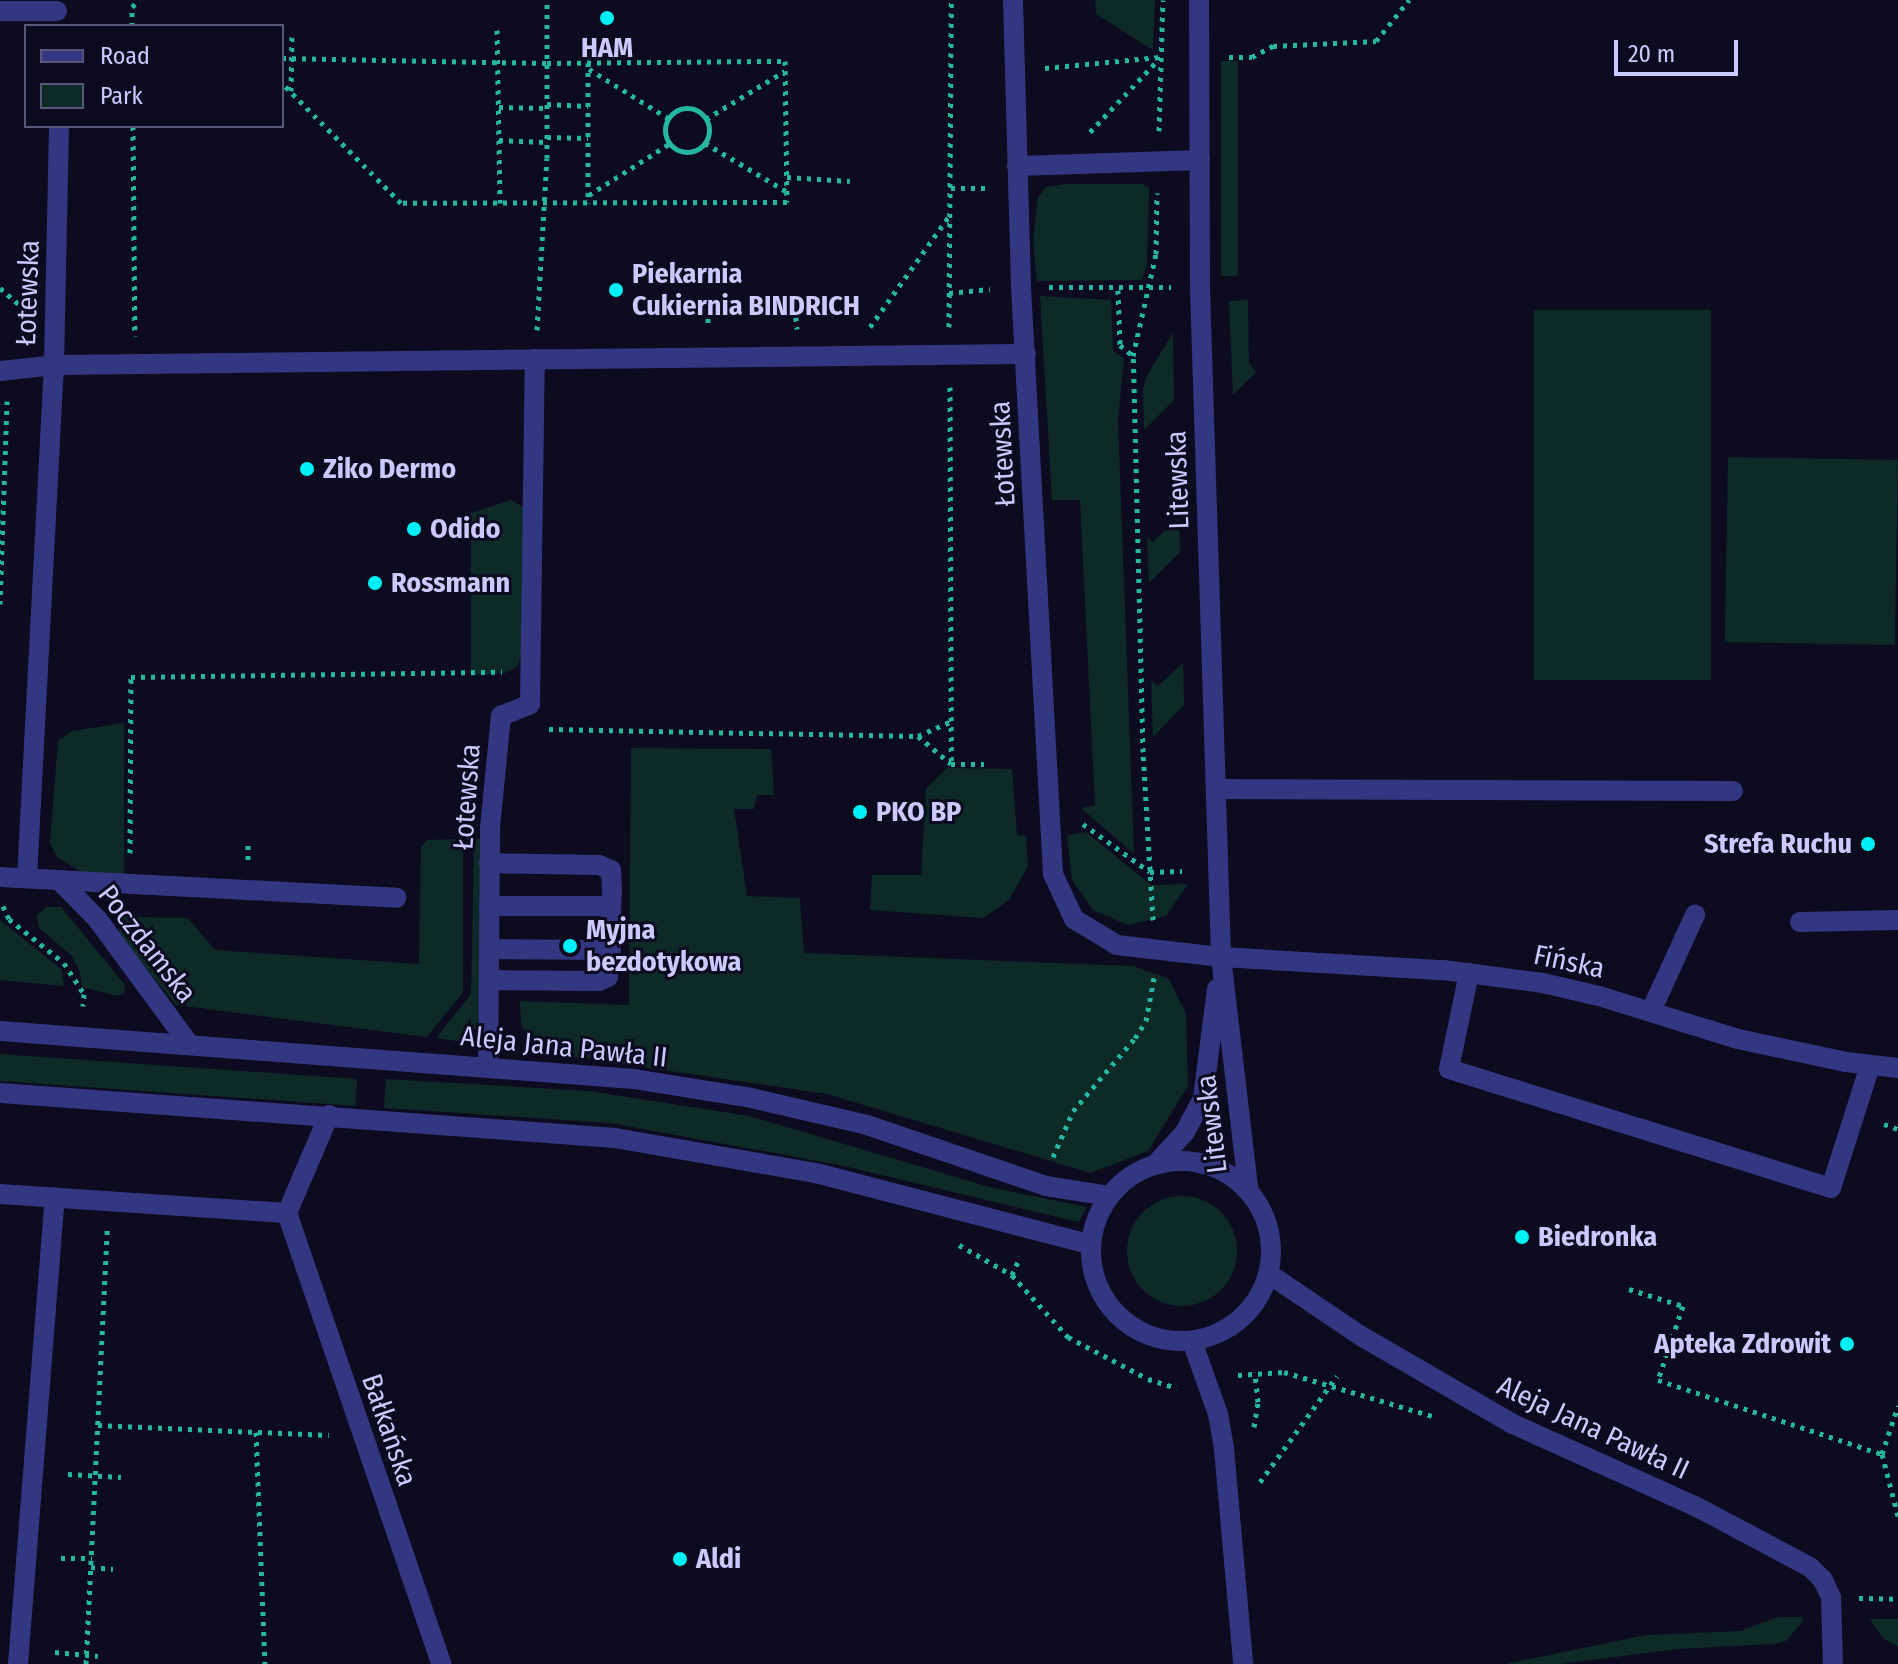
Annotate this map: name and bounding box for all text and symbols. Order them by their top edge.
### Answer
marker: HAM [598,9,616,27]
legend [24,24,284,128]
scale bar [1618,24,1742,74]
place label: HAM [581,31,633,65]
text: 20 m [1628,40,1675,68]
text: Road [100,42,150,70]
text: Park [100,82,143,110]
street label: Łotewska [9,239,47,347]
place label: Piekarnia Cukiernia BINDRICH [632,257,860,323]
marker: Piekarnia Cukiernia BINDRICH [607,281,625,299]
street label: Łotewska [983,400,1023,508]
street label: Litewska [1159,430,1197,530]
place label: Ziko Dermo [323,452,456,486]
marker: Ziko Dermo [298,460,316,478]
place label: Odido [430,512,500,546]
marker: Odido [405,520,423,538]
place label: Rossmann [391,566,510,600]
marker: Rossmann [366,574,384,592]
street label: Łotewska [447,743,487,851]
place label: PKO BP [876,795,961,829]
marker: PKO BP [851,803,869,821]
place label: Strefa Ruchu [1704,827,1852,861]
marker: Strefa Ruchu [1859,835,1877,853]
street label: Poczdamska [91,879,203,1009]
place label: Myjna bezdotykowa [586,913,741,979]
marker: Myjna bezdotykowa [561,937,579,955]
street label: Fińska [1531,938,1607,986]
street label: Aleja Jana Pawła II [459,1019,669,1075]
street label: Litewska [1189,1073,1235,1175]
place label: Biedronka [1538,1220,1657,1254]
marker: Biedronka [1513,1228,1531,1246]
place label: Apteka Zdrowit [1654,1327,1831,1361]
marker: Apteka Zdrowit [1838,1335,1856,1353]
street label: Aleja Jana Pawła II [1492,1369,1694,1487]
street label: Bałkańska [354,1370,424,1490]
place label: Aldi [696,1542,741,1576]
marker: Aldi [671,1550,689,1568]

